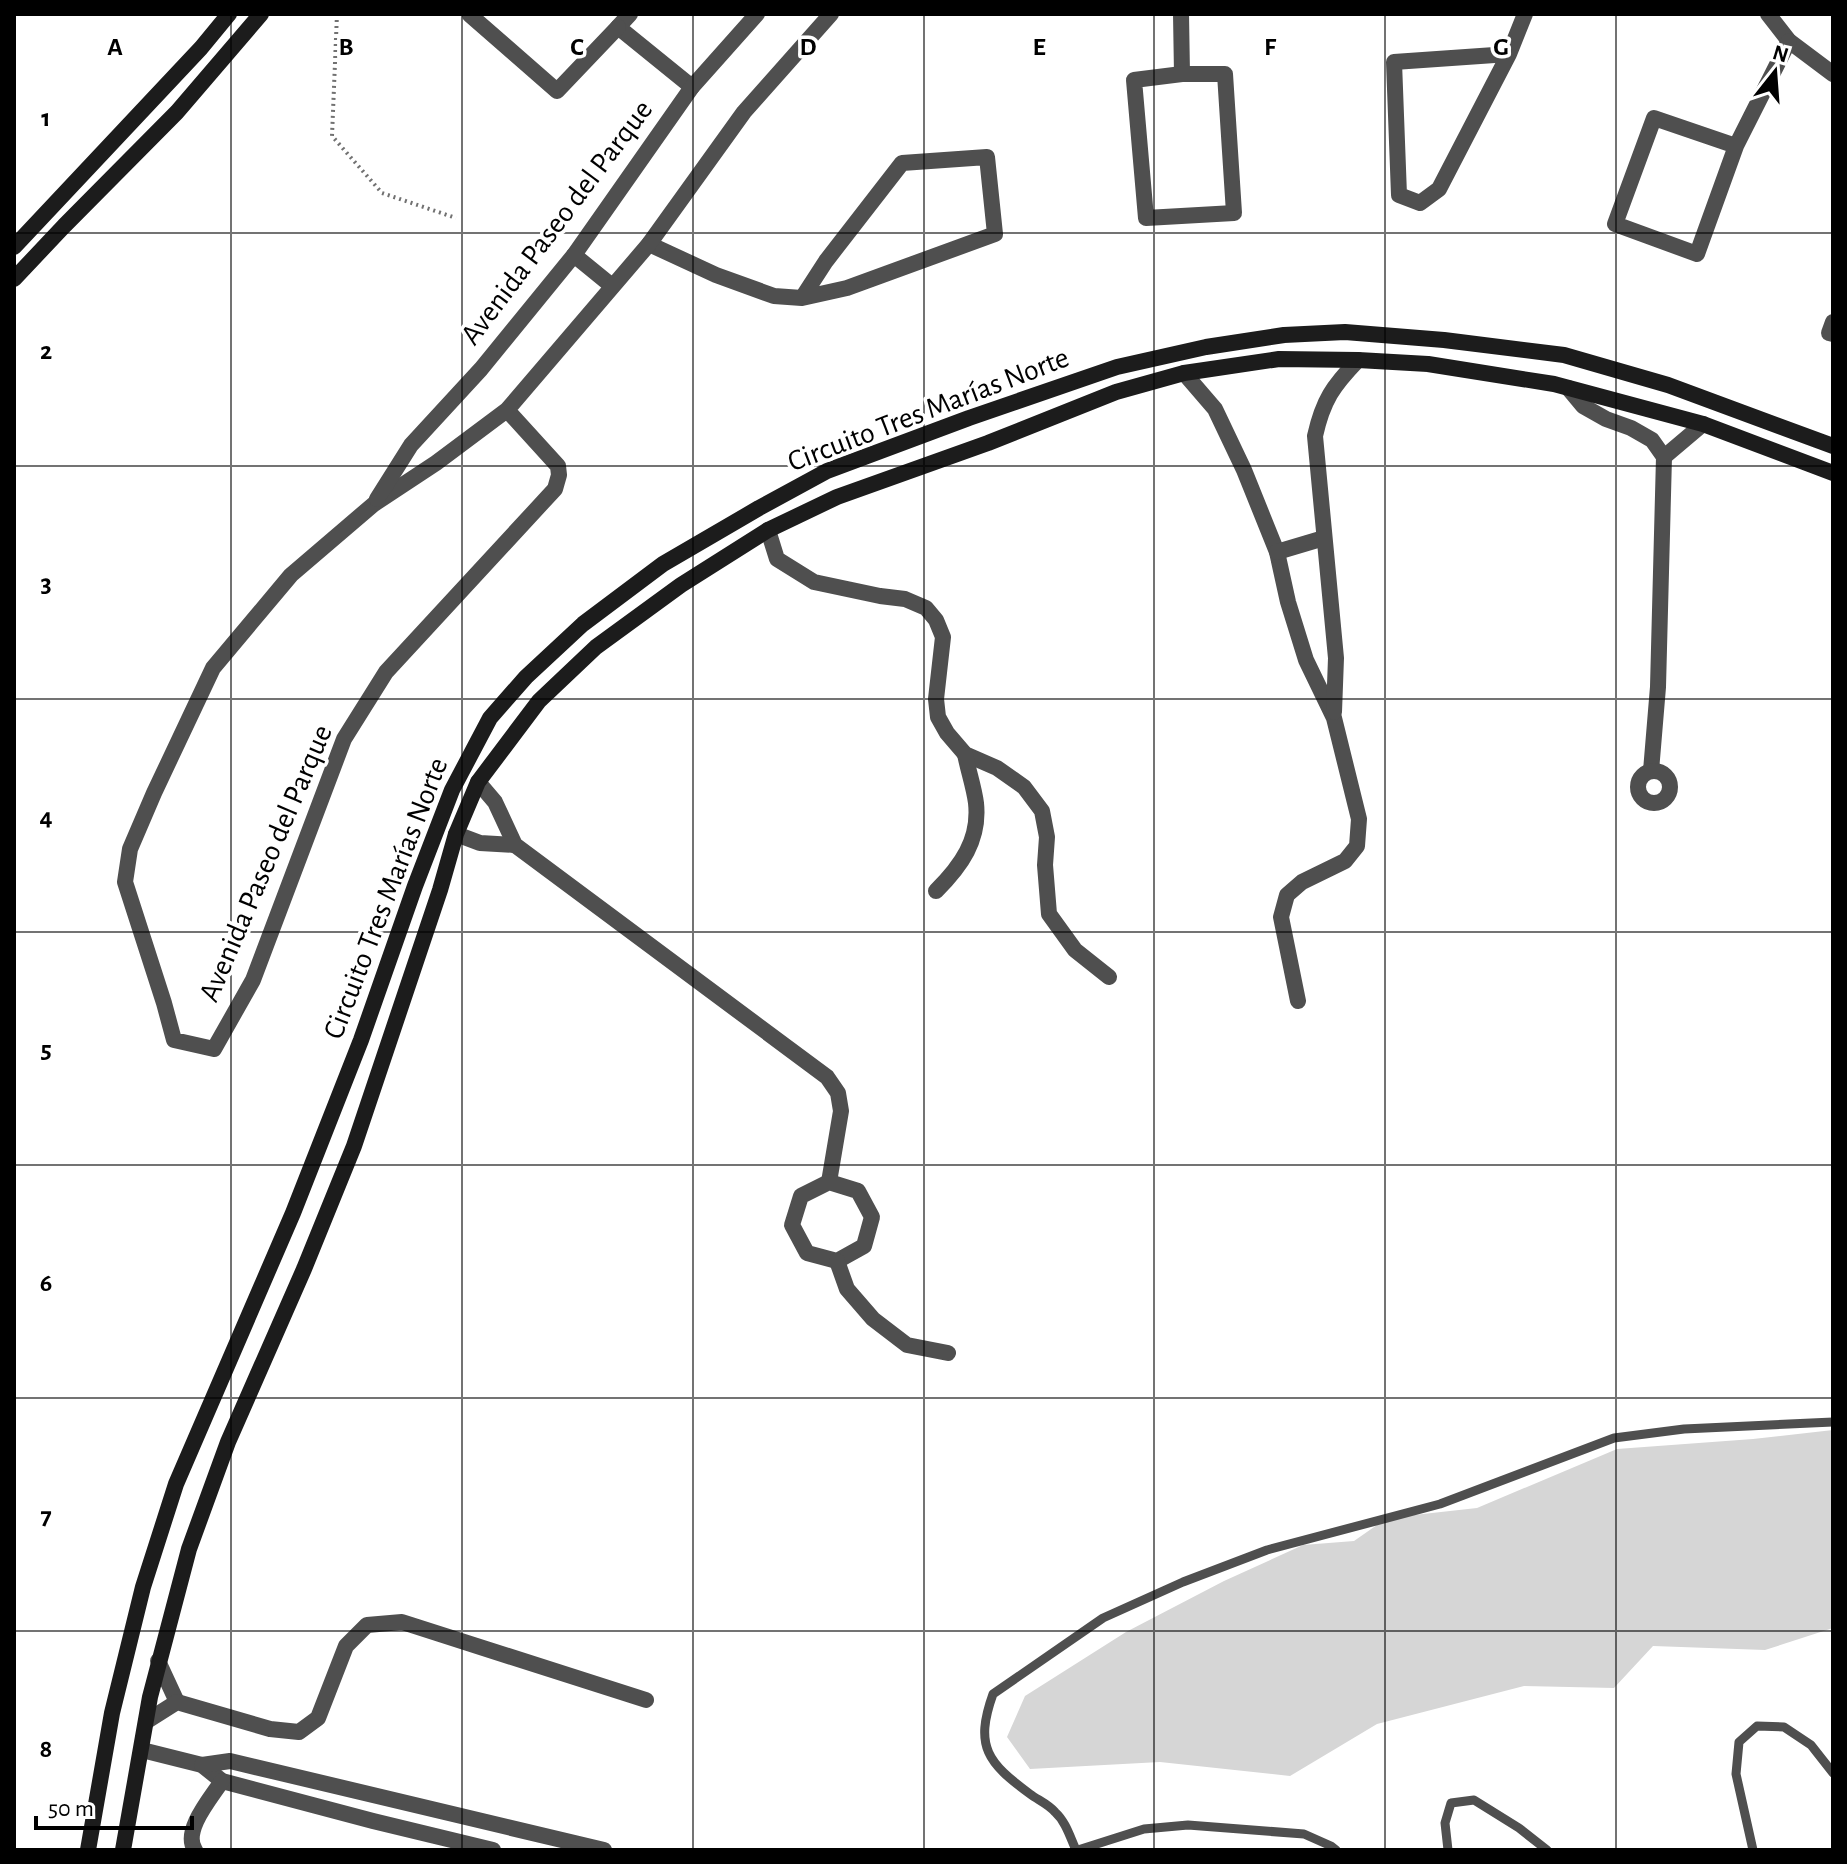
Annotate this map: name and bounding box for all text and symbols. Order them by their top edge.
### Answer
north arrow [1735,32,1815,112]
text: A [107,34,123,60]
text: B [338,34,354,60]
text: C [570,34,584,60]
text: D [799,34,817,60]
text: E [1032,34,1046,60]
text: F [1264,34,1277,60]
text: G [1493,34,1509,60]
text: N [1770,41,1791,67]
street label: Avenida Paseo del Parque [455,95,658,350]
text: 1 [41,105,51,131]
text: 2 [40,338,52,364]
street label: Circuito Tres Marías Norte [784,342,1073,477]
text: 3 [40,571,52,597]
street label: Avenida Paseo del Parque [194,721,338,1006]
street label: Circuito Tres Marías Norte [318,754,453,1043]
text: 4 [39,804,53,830]
text: 5 [40,1037,52,1063]
text: 6 [40,1270,52,1296]
text: 7 [40,1503,52,1529]
text: 8 [40,1736,52,1762]
scale bar [36,1780,192,1830]
text: 50 m [48,1797,94,1821]

